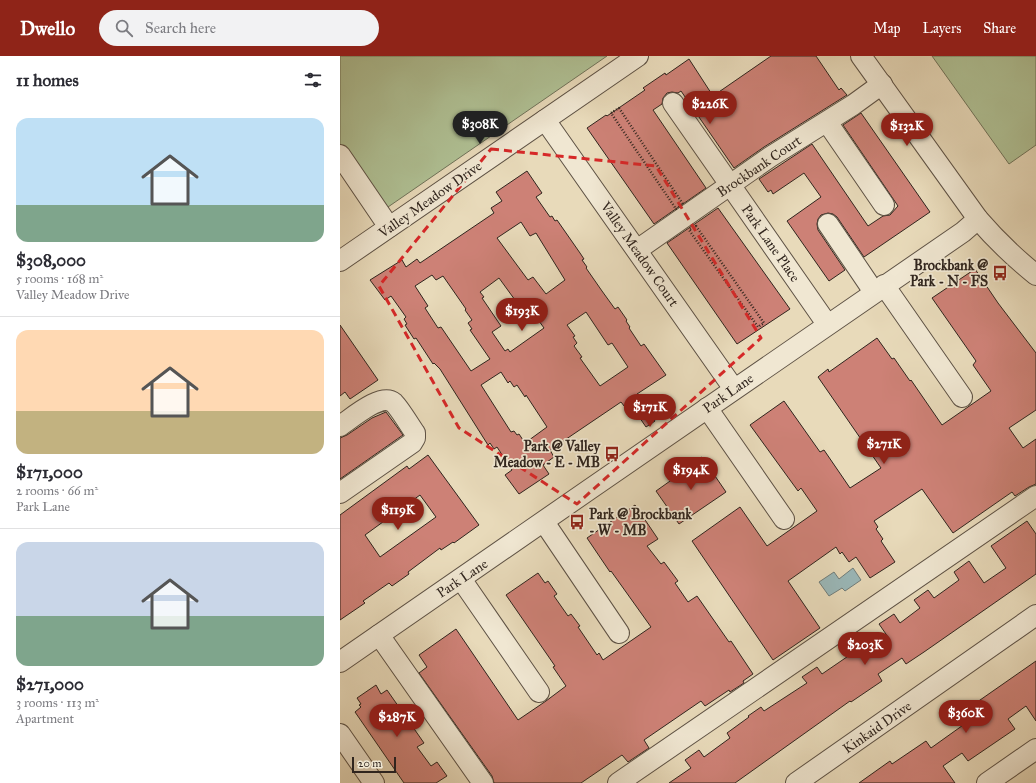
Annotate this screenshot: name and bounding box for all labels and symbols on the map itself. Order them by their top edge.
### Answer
pin: $226K [682,91,738,125]
pin: $308K [452,111,508,145]
pin: $132K [879,113,935,147]
street label: Brockbank Court [714,132,805,201]
street label: Valley Meadow Drive [375,157,485,242]
street label: Valley Meadow Court [596,198,682,310]
street label: Park Lane Place [738,201,804,285]
place label: Brockbank @ Park - N - FS [910,257,988,290]
bus stop icon: Brockbank @ Park - N - FS [991,264,1009,282]
pin: $193K [494,298,550,332]
street label: Park Lane [700,370,757,417]
pin: $171K [622,394,678,428]
pin: $271K [856,431,912,465]
place label: Park @ Valley Meadow - E - MB [493,438,601,471]
bus stop icon: Park @ Valley Meadow - E - MB [603,445,621,463]
pin: $194K [663,457,719,491]
pin: $119K [370,497,426,531]
place label: Park @ Brockbank - W - MB [589,506,692,539]
bus stop icon: Park @ Brockbank - W - MB [568,513,586,531]
street label: Park Lane [433,555,491,602]
pin: $203K [837,632,893,666]
street label: Kinkaid Drive [840,697,915,757]
pin: $360K [938,700,994,734]
pin: $287K [369,704,425,738]
scale bar [352,755,396,774]

